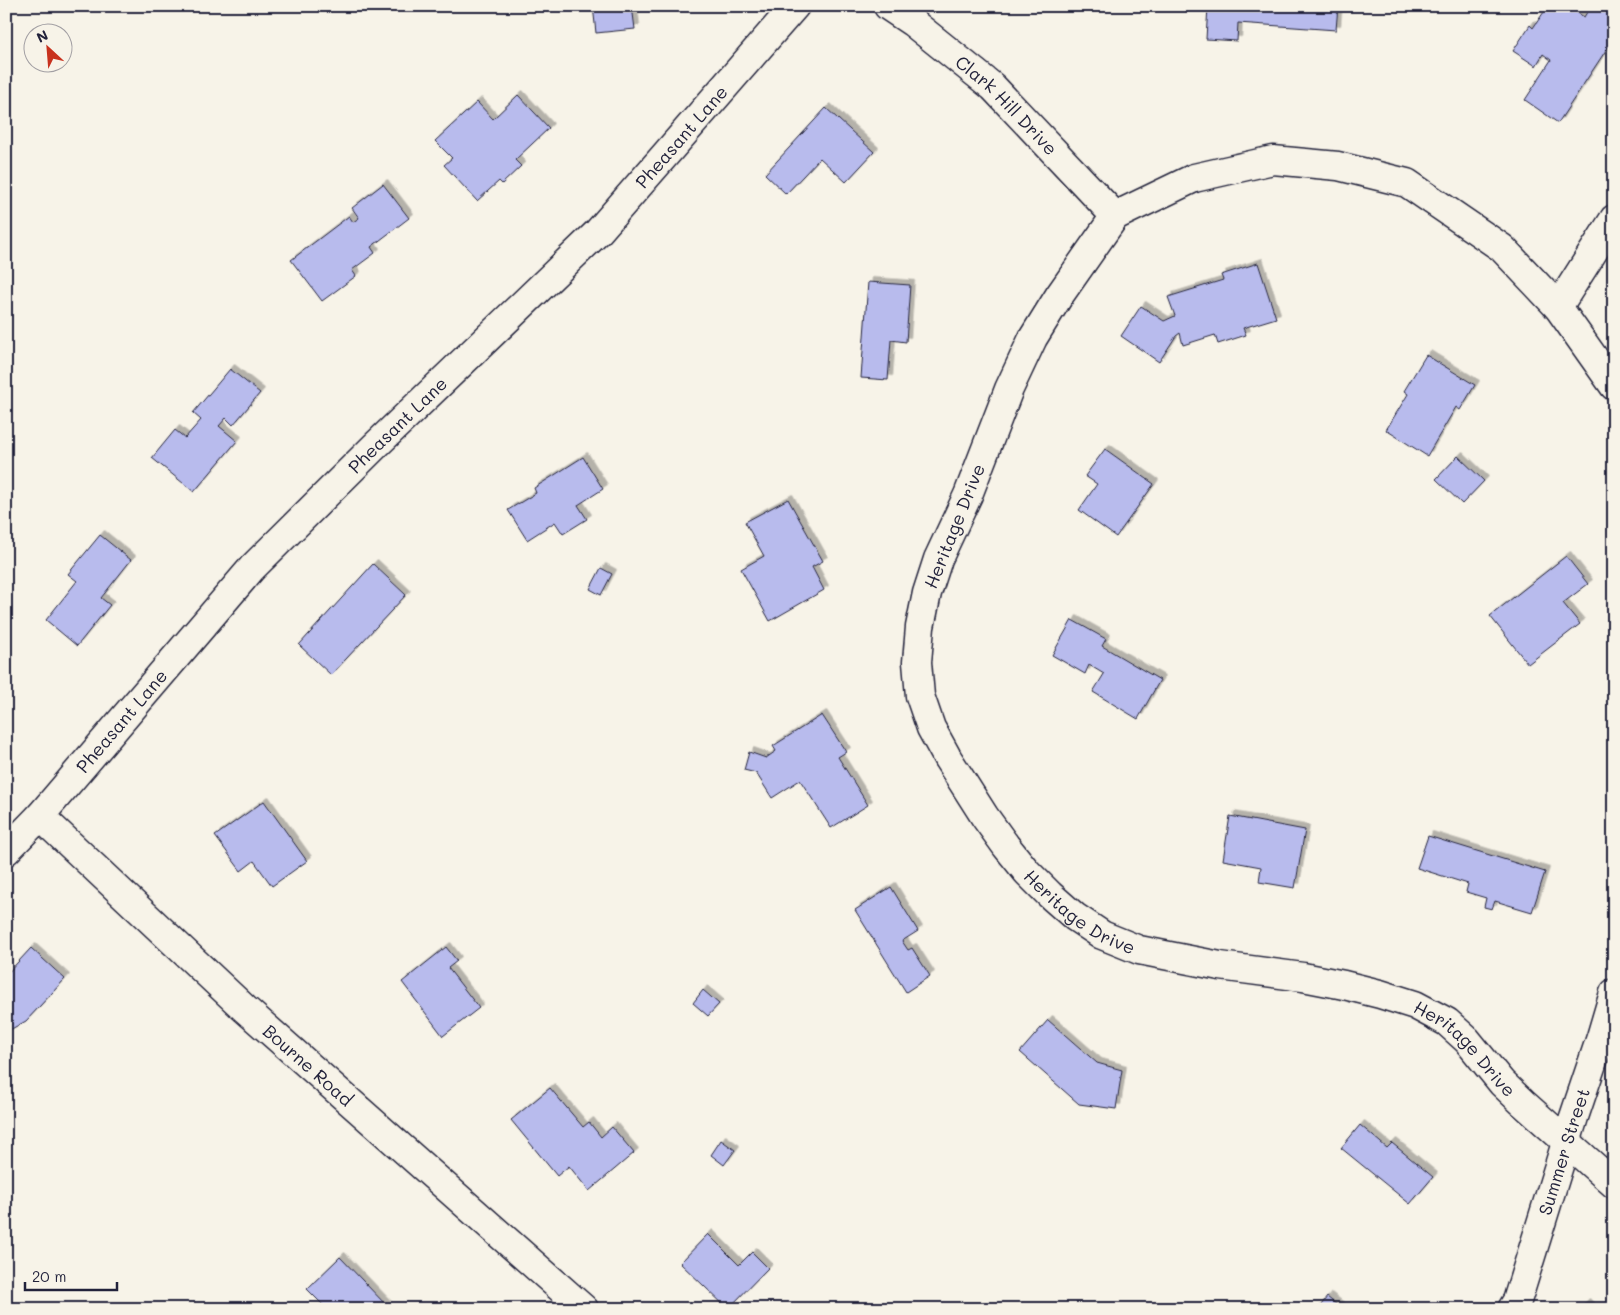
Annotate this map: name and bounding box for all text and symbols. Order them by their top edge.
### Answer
north arrow [22,22,72,72]
text: N [33,25,51,47]
street label: Clark Hill Drive [951,50,1063,160]
street label: Pheasant Lane [630,80,733,193]
street label: Pheasant Lane [343,371,452,478]
street label: Heritage Drive [918,460,990,592]
street label: Pheasant Lane [70,664,172,778]
street label: Heritage Drive [1019,864,1139,959]
street label: Heritage Drive [1410,995,1521,1102]
street label: Bourne Road [258,1019,358,1111]
street label: Summer Street [1532,1085,1595,1218]
scale bar [25,1260,118,1292]
text: 20 m [32,1266,66,1286]

